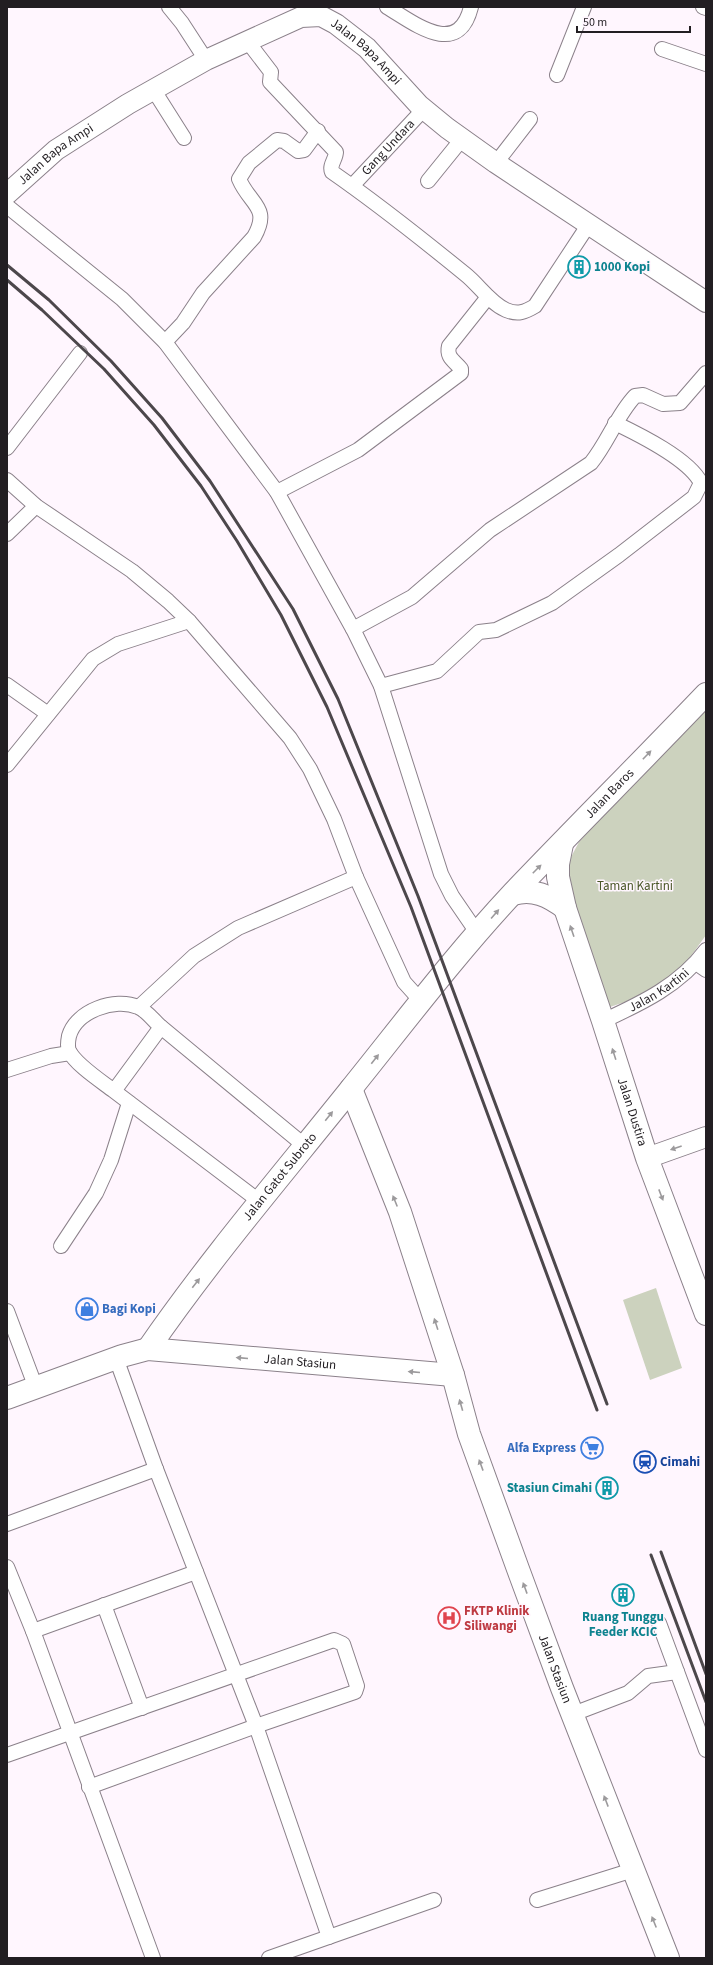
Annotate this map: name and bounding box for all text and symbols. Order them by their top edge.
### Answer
scale bar [577,8,690,34]
street label: Jalan Bapa Ampi [328,14,405,89]
text: 50 m [583,14,607,31]
street label: Gang Undara [357,115,419,179]
street label: Jalan Bapa Ampi [14,119,97,189]
building icon: 1000 Kopi [566,254,592,280]
place label: 1000 Kopi [594,258,650,276]
one-way arrow [642,751,651,760]
street label: Jalan Baros [581,764,639,822]
one-way arrow [532,864,542,874]
park label: Taman Kartini [597,877,673,895]
one-way arrow [491,908,500,919]
one-way arrow [569,925,575,937]
street label: Jalan Kartini [626,964,693,1016]
one-way arrow [611,1048,617,1060]
one-way arrow [371,1053,380,1064]
street label: Jalan Dustira [613,1075,652,1149]
one-way arrow [325,1111,333,1122]
street label: Jalan Gatot Subroto [239,1129,321,1225]
one-way arrow [670,1145,682,1151]
one-way arrow [658,1189,664,1201]
one-way arrow [392,1194,398,1206]
one-way arrow [191,1278,200,1289]
shop icon: Bagi Kopi [74,1296,100,1322]
place label: Bagi Kopi [102,1300,156,1318]
one-way arrow [433,1318,439,1330]
street label: Jalan Stasiun [263,1350,337,1374]
one-way arrow [236,1354,248,1361]
one-way arrow [408,1368,420,1375]
one-way arrow [458,1398,464,1410]
supermarket icon: Alfa Express [579,1435,605,1461]
place label: Alfa Express [506,1439,576,1457]
station icon: Cimahi [632,1449,658,1475]
place label: Cimahi [660,1453,700,1471]
one-way arrow [477,1459,483,1471]
building icon: Stasiun Cimahi [594,1475,620,1501]
place label: Stasiun Cimahi [507,1479,592,1497]
one-way arrow [522,1581,528,1593]
building icon: Ruang Tunggu Feeder KCIC [610,1582,636,1608]
place label: FKTP Klinik Siliwangi [464,1602,530,1635]
hospital icon: FKTP Klinik Siliwangi [436,1605,462,1631]
place label: Ruang Tunggu Feeder KCIC [582,1608,664,1641]
street label: Jalan Stasiun [534,1632,576,1706]
one-way arrow [603,1794,609,1806]
one-way arrow [650,1915,656,1927]

